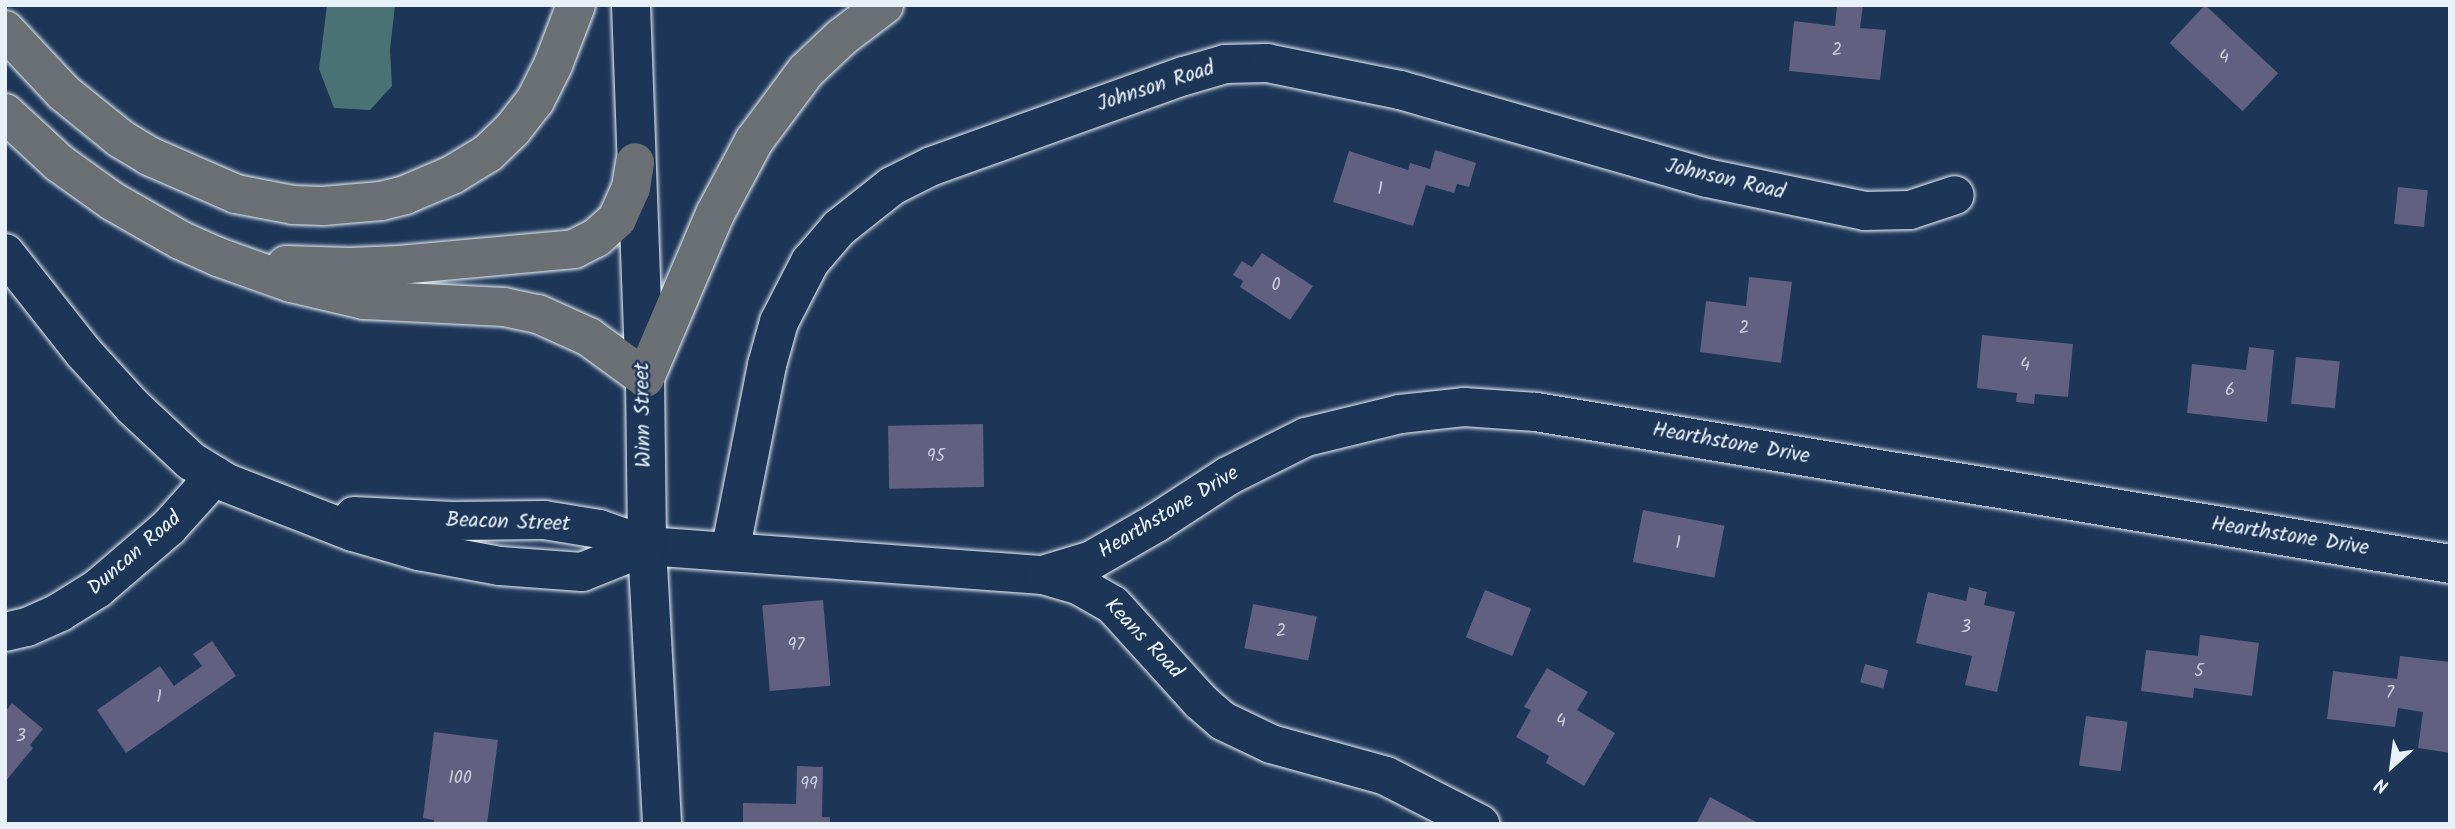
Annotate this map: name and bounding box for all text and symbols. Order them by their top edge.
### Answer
house number: 2 [1832,40,1842,62]
house number: 4 [2219,47,2229,69]
street label: Johnson Road [1094,56,1218,118]
street label: Johnson Road [1663,154,1787,206]
house number: 1 [1377,179,1383,201]
house number: 0 [1272,275,1280,297]
house number: 2 [1739,318,1749,340]
house number: 4 [2020,355,2030,377]
street label: Winn Street [630,362,658,468]
house number: 6 [2225,380,2235,402]
street label: Hearthstone Drive [1650,418,1812,470]
house number: 95 [927,446,945,468]
street label: Hearthstone Drive [1094,461,1244,565]
street label: Duncan Road [83,507,187,601]
street label: Beacon Street [445,508,571,538]
street label: Hearthstone Drive [2209,512,2371,562]
house number: 1 [1675,533,1681,555]
street label: Keans Road [1098,593,1188,685]
house number: 3 [1961,617,1971,639]
house number: 2 [1276,621,1286,643]
house number: 97 [787,635,805,657]
house number: 5 [2194,661,2204,683]
house number: 7 [2386,683,2394,705]
house number: 1 [156,687,162,709]
house number: 4 [1556,711,1566,733]
house number: 3 [16,726,26,748]
north arrow [2357,731,2427,801]
house number: 100 [448,768,472,790]
text: N [2370,768,2394,801]
house number: 99 [800,774,818,796]

